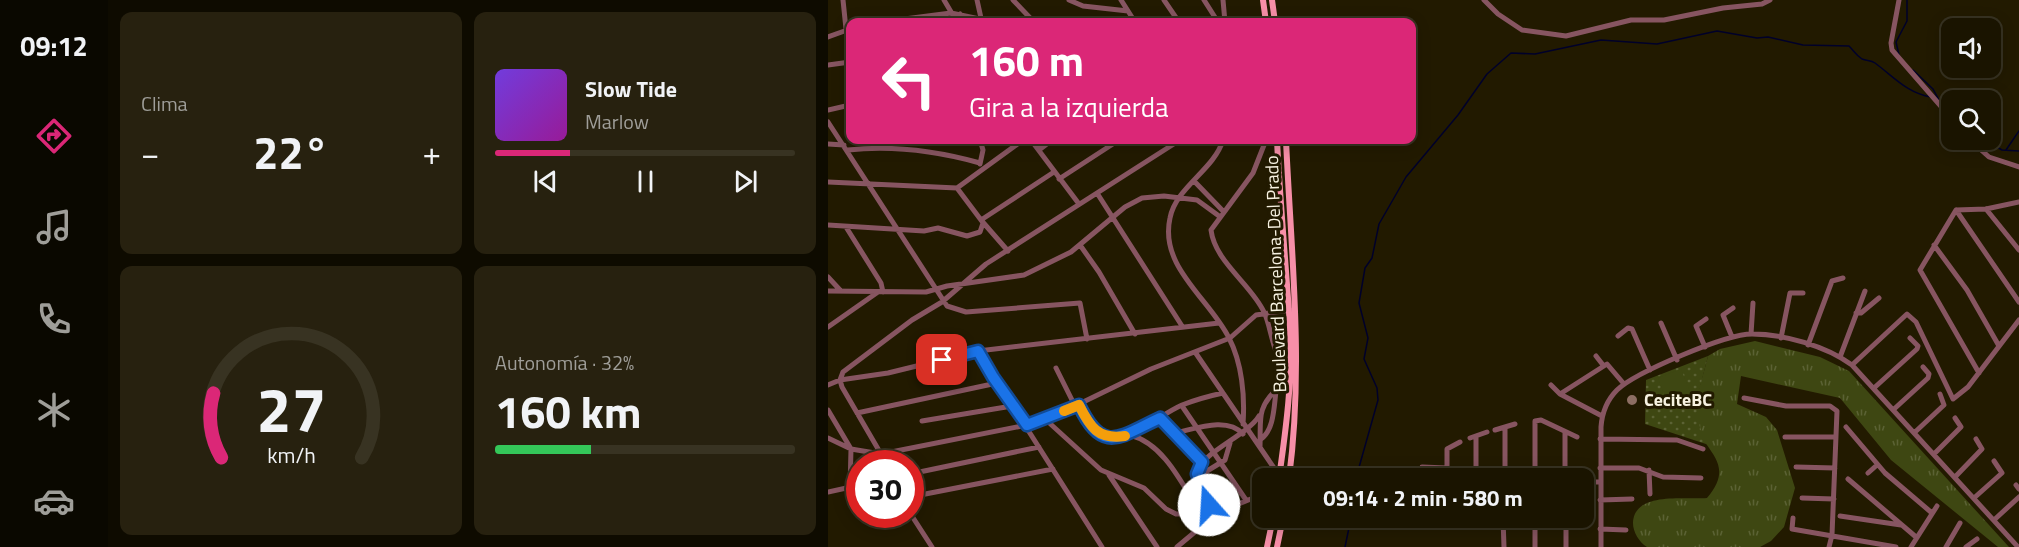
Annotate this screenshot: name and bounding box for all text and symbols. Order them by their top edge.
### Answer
map controls [1941,18,2001,150]
button: sound [1941,18,2001,78]
text: 09:12 [20,25,88,66]
text: 160 m [969,28,1084,92]
icon: left [870,42,948,120]
text: Slow Tide [585,72,677,106]
text: Gira a la izquierda [969,86,1169,127]
text: Clima [141,88,188,119]
button: search [1941,90,2001,150]
text: Marlow [585,106,649,137]
icon: directions [33,115,75,157]
text: 22° [253,118,329,186]
text: − [141,128,159,178]
text: + [423,128,441,178]
street label: Boulevard Barcelona-Del Prado [1258,155,1293,393]
icon: previous [529,165,562,198]
icon: pause [629,165,662,198]
icon: next [729,165,762,198]
icon: music [33,206,75,248]
icon: phone [33,298,75,340]
pin [916,334,967,385]
icon: arrive [925,343,958,376]
text: Autonomía · 32% [495,347,634,378]
text: 27 [256,361,326,456]
text: 160 km [495,377,641,445]
place label: CeciteBC [1644,386,1712,413]
icon: climate [33,389,75,431]
marker: CeciteBC [1625,393,1639,407]
text: km/h [267,439,315,471]
speed limit sign: 30 [846,450,924,528]
position arrow [1177,473,1241,537]
icon: car [33,480,75,522]
text: 09:14 · 2 min · 580 m [1323,481,1523,515]

